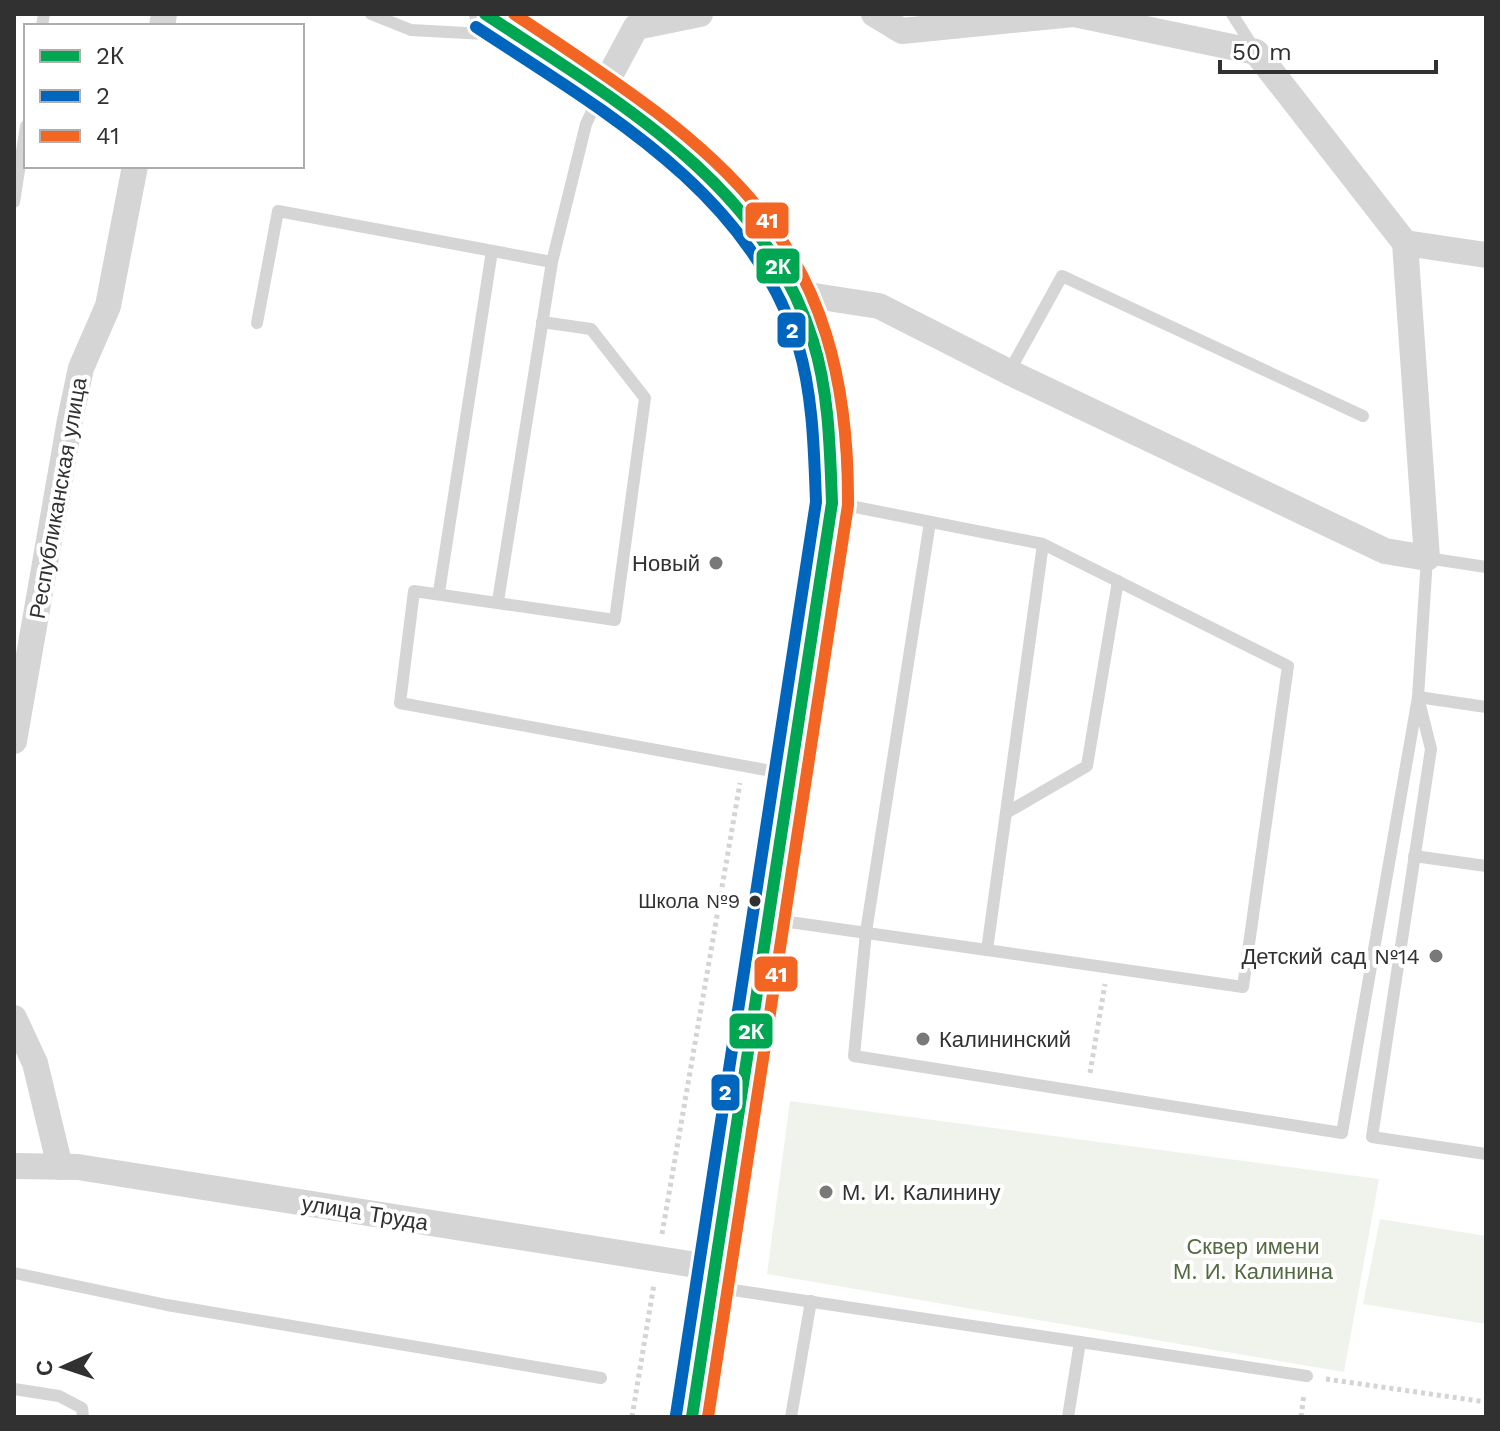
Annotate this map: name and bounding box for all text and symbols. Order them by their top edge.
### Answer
legend [24,24,304,168]
scale bar [1220,24,1436,74]
text: 50 m [1232,38,1292,66]
text: 2К [96,42,124,70]
text: 2 [96,82,110,110]
text: 41 [96,122,120,150]
line badge: 41 [744,201,790,240]
text: 41 [755,208,779,233]
line badge: 2К [755,247,801,285]
text: 2К [765,254,792,279]
line badge: 2 [776,311,807,349]
text: 2 [785,318,799,343]
street label: Республиканская улица [24,375,92,621]
place label: Новый [632,551,700,576]
marker: Новый [707,554,725,572]
place label: Школа №9 [638,889,740,913]
marker: Школа №9 [747,893,763,909]
place label: Детский сад №14 [1241,944,1420,969]
marker: Детский сад №14 [1427,947,1445,965]
line badge: 41 [753,955,799,993]
text: 41 [764,962,788,987]
line badge: 2К [728,1012,774,1050]
text: 2К [738,1019,765,1044]
place label: Калининский [939,1027,1071,1052]
marker: Калининский [914,1030,932,1048]
line badge: 2 [710,1073,741,1112]
text: 2 [718,1080,732,1105]
place label: М. И. Калинину [842,1180,1001,1205]
marker: М. И. Калинину [817,1183,835,1201]
street label: улица Труда [300,1191,431,1235]
park label: Сквер имени М. И. Калинина [1173,1234,1334,1284]
north arrow [24,1327,104,1407]
text: С [32,1359,57,1377]

